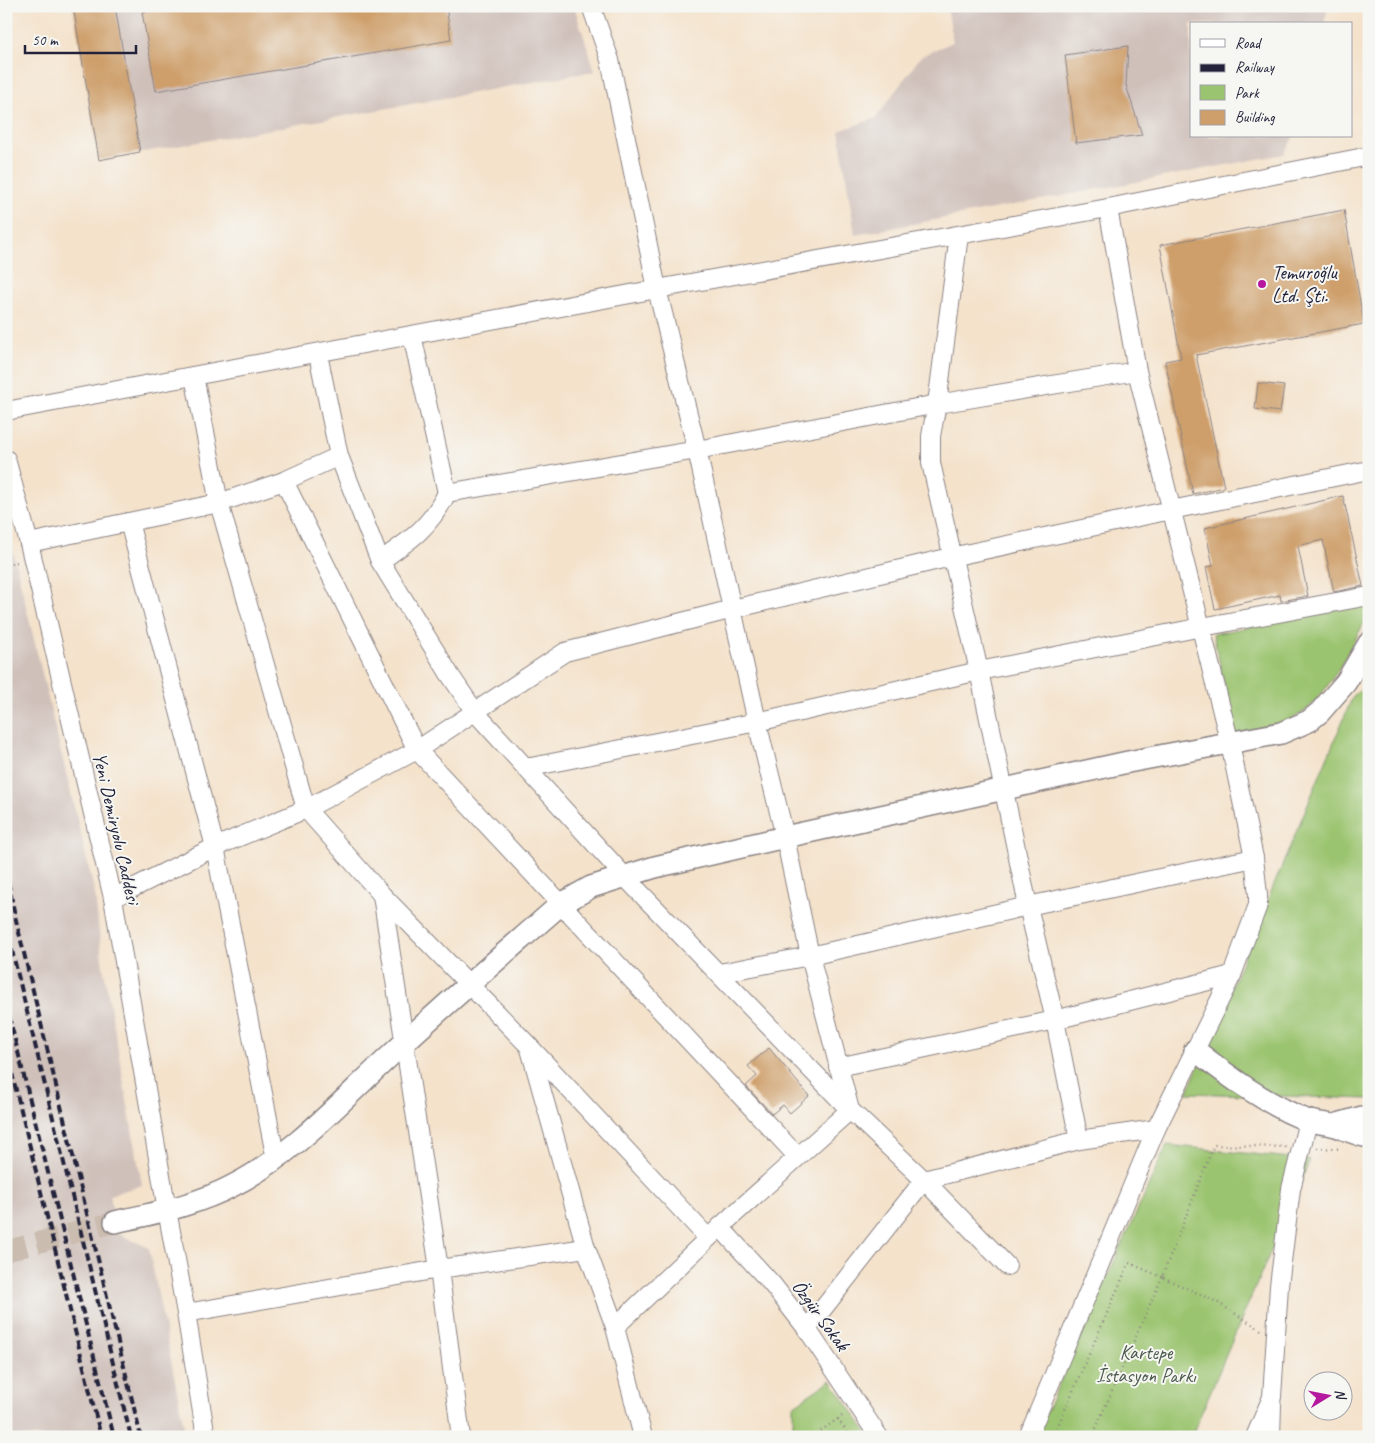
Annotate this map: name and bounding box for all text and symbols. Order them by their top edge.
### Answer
scale bar [25,22,136,54]
legend [1190,22,1352,138]
text: 50 m [32,31,59,50]
text: Road [1235,34,1262,53]
text: Railway [1235,58,1276,77]
text: Park [1235,84,1260,103]
text: Building [1235,108,1275,127]
place label: Temuroğlu Ltd. Şti. [1272,260,1338,308]
marker: Temuroğlu Ltd. Şti. [1256,278,1268,290]
street label: Yeni Demiryolu Caddesi [87,750,147,908]
street label: Özgür Sokak [786,1275,856,1357]
park label: Kartepe İstasyon Parkı [1096,1340,1197,1388]
north arrow [1302,1370,1352,1420]
text: N [1331,1388,1350,1402]

